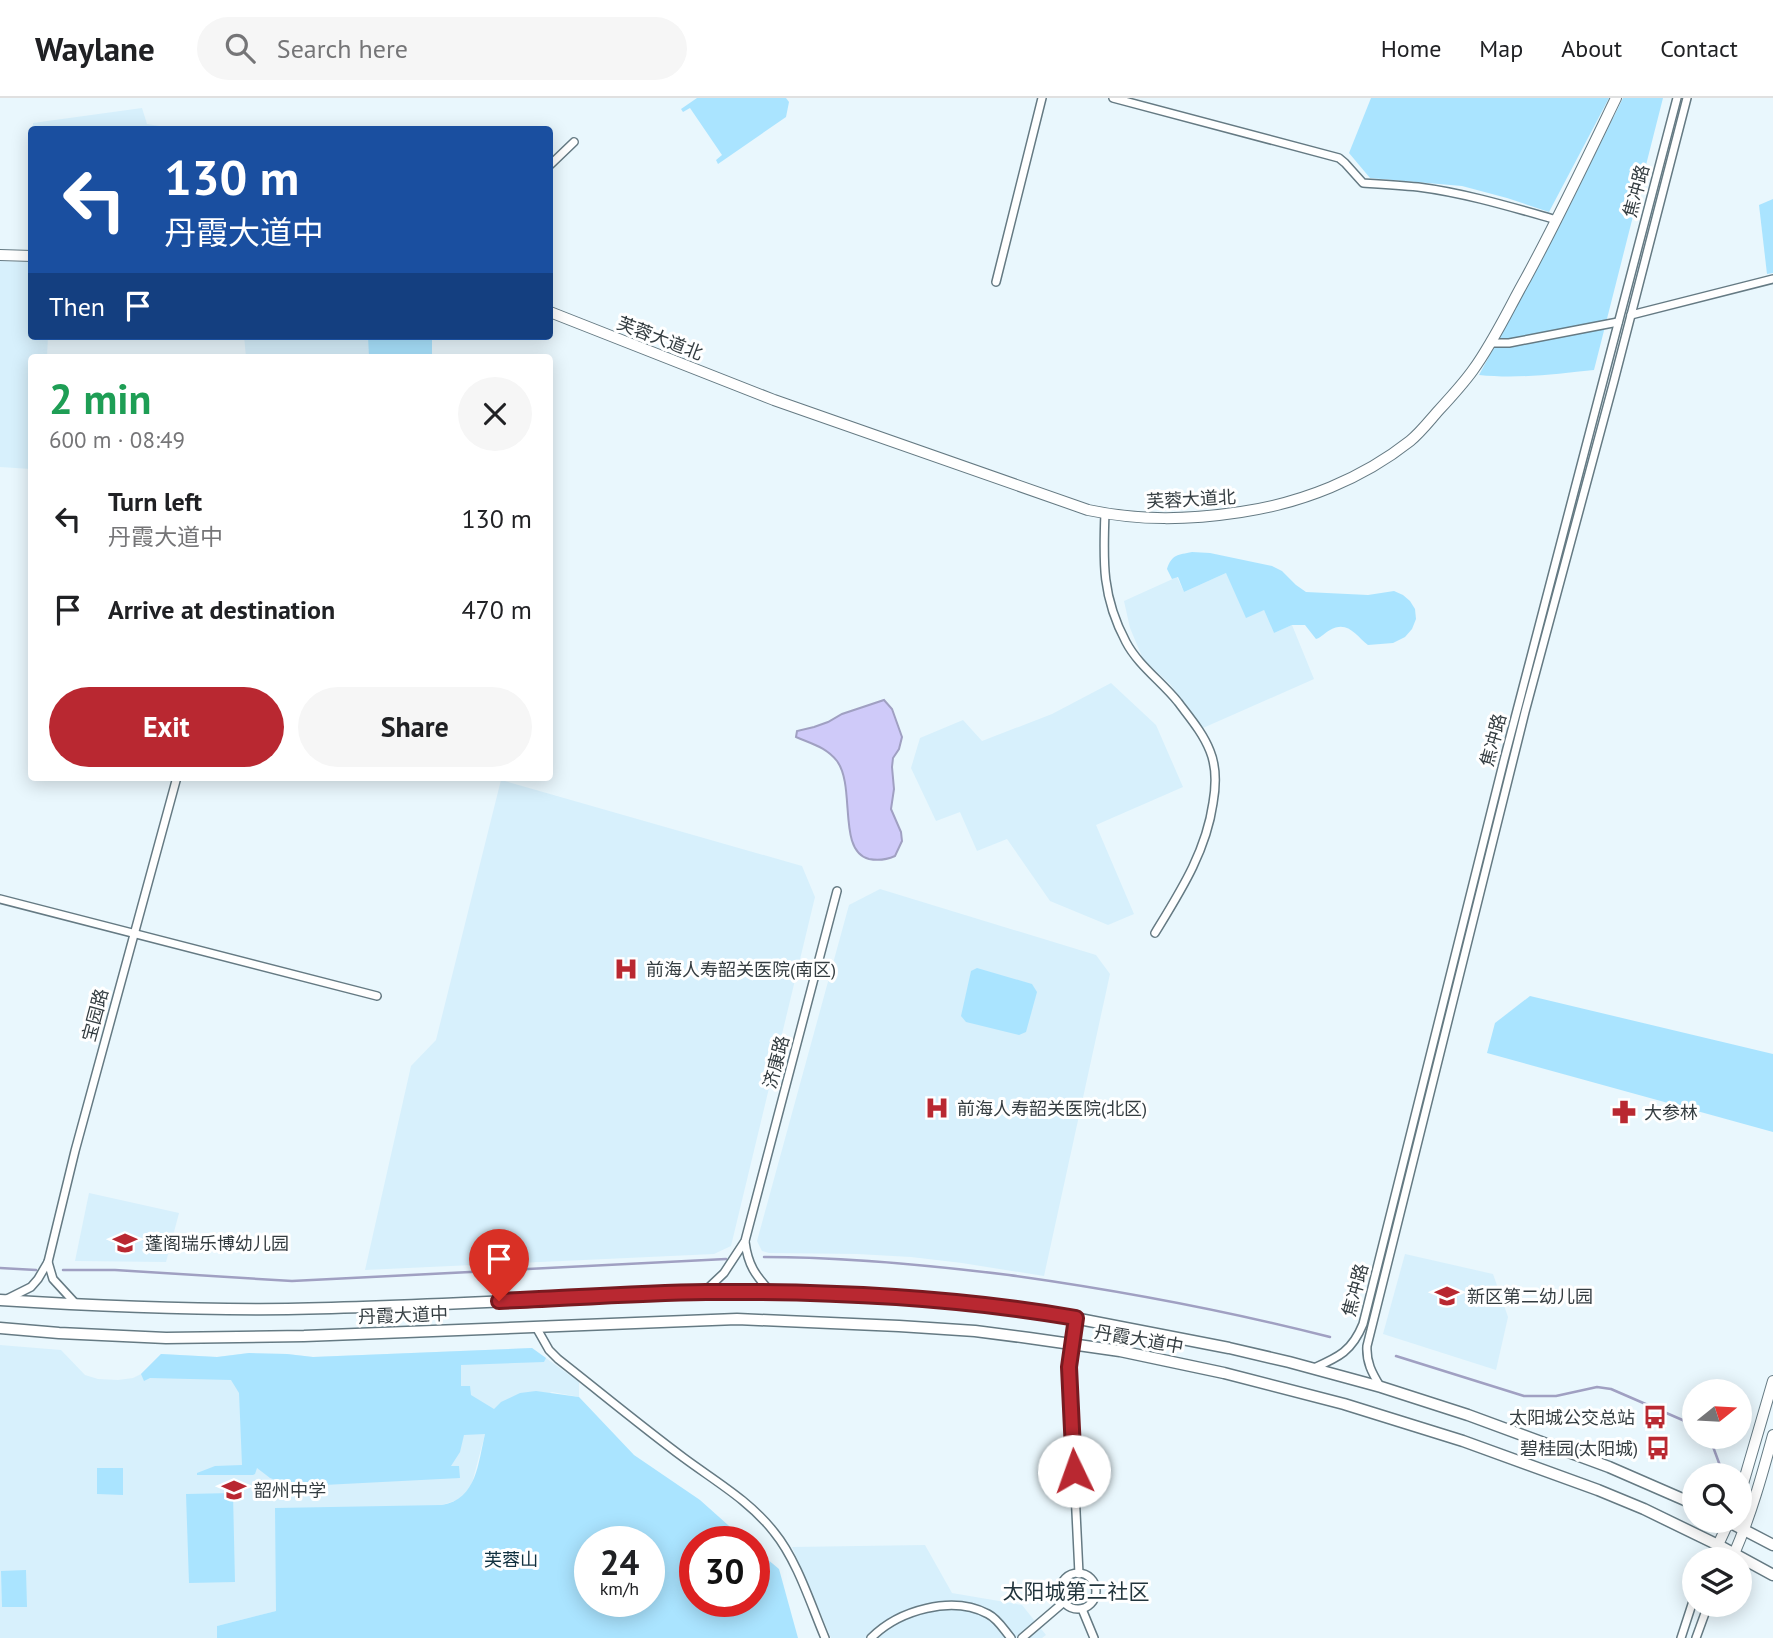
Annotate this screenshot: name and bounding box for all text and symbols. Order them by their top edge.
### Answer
search box [197,17,687,80]
text: Waylane [35,27,155,70]
icon: search [221,29,259,67]
text: Search here [277,32,408,65]
text: Home [1381,33,1441,64]
text: Map [1479,33,1523,64]
text: About [1561,33,1622,64]
text: Contact [1660,33,1738,64]
text: 130 m [164,145,299,209]
icon: left [49,154,140,245]
street label: 焦冲路 [1618,162,1654,220]
text: 丹霞大道中 [164,211,324,253]
icon: arrive [119,287,157,325]
text: Then [49,290,105,323]
street label: 芙蓉大道北 [614,311,706,365]
text: 2 min [49,371,151,426]
button: close [458,377,532,451]
text: 600 m · 08:49 [49,425,185,454]
text: Turn left [108,485,202,518]
street label: 芙蓉大道北 [1145,485,1237,513]
icon: left [49,500,87,538]
text: 130 m [461,502,532,535]
text: 丹霞大道中 [108,522,223,551]
icon: arrive [49,591,87,629]
text: Arrive at destination [108,593,335,626]
text: 470 m [461,593,532,626]
button: Exit [49,687,284,767]
button: Share [298,687,532,767]
street label: 焦冲路 [1475,711,1511,769]
hospital icon: 前海人寿韶关医院(南区) [612,955,640,983]
place label: 前海人寿韶关医院(南区) [646,958,836,981]
street label: 宝园路 [77,986,113,1044]
street label: 济康路 [758,1033,794,1091]
hospital icon: 前海人寿韶关医院(北区) [923,1094,951,1122]
place label: 前海人寿韶关医院(北区) [957,1097,1147,1120]
pharmacy icon: 大参林 [1610,1098,1638,1126]
place label: 大参林 [1644,1101,1698,1124]
school or university icon: 蓬阁瑞乐博幼儿园 [111,1229,139,1257]
pin [469,1229,529,1301]
place label: 蓬阁瑞乐博幼儿园 [145,1232,289,1255]
icon: arrive [480,1240,518,1278]
street label: 焦冲路 [1337,1261,1373,1319]
school or university icon: 新区第二幼儿园 [1433,1282,1461,1310]
place label: 新区第二幼儿园 [1467,1285,1593,1308]
street label: 丹霞大道中 [358,1302,448,1328]
street label: 丹霞大道中 [1093,1320,1185,1358]
north arrow [1682,1379,1752,1449]
map controls [1682,1379,1752,1617]
bus stop icon: 太阳城公交总站 [1641,1403,1669,1431]
place label: 太阳城公交总站 [1509,1406,1635,1429]
position arrow [1037,1434,1111,1508]
bus stop icon: 碧桂园(太阳城) [1644,1434,1672,1462]
place label: 碧桂园(太阳城) [1520,1437,1638,1460]
button: search [1682,1463,1752,1533]
school or university icon: 韶州中学 [220,1476,248,1504]
place label: 韶州中学 [254,1479,326,1502]
speed limit sign: 30 [679,1526,770,1617]
text: 24 [600,1539,639,1585]
button: layers [1682,1547,1752,1617]
park label: 芙蓉山 [484,1548,538,1571]
text: km/h [600,1577,639,1600]
district label: 太阳城第二社区 [1003,1578,1150,1605]

